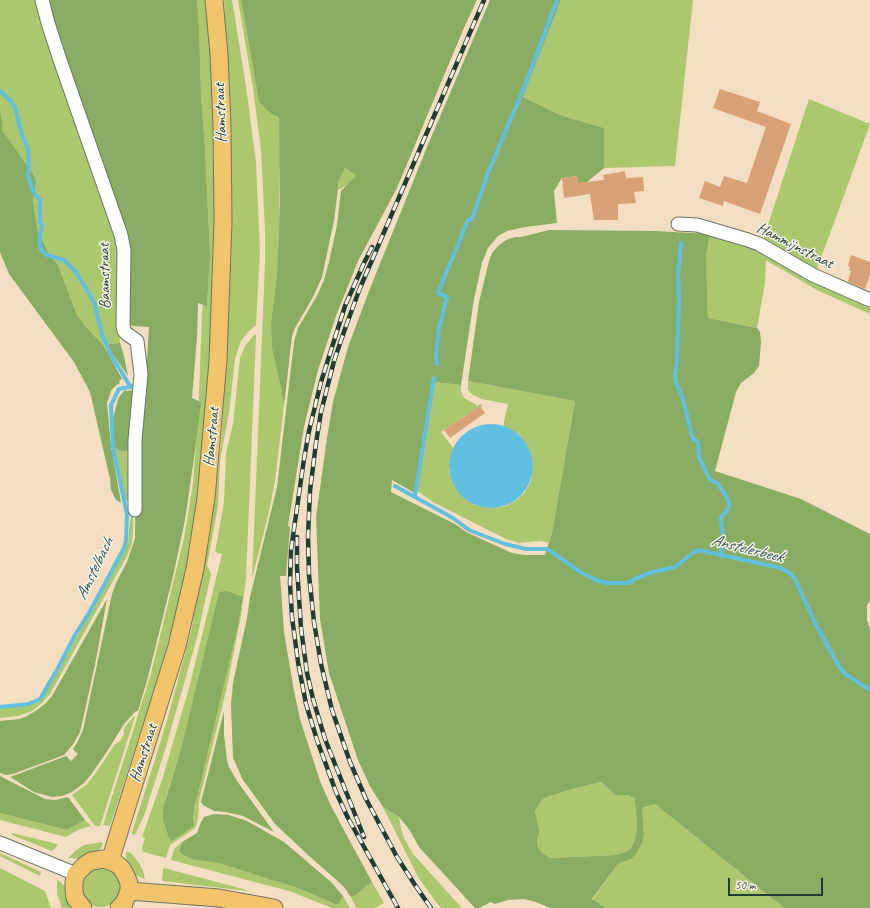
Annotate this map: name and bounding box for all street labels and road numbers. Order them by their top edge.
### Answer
street label: Hamstraat [210,83,232,143]
street label: Hammijnstraat [753,218,837,274]
street label: Baamstraat [95,243,115,309]
street label: Hamstraat [200,406,224,468]
street label: Hamstraat [126,722,162,784]

